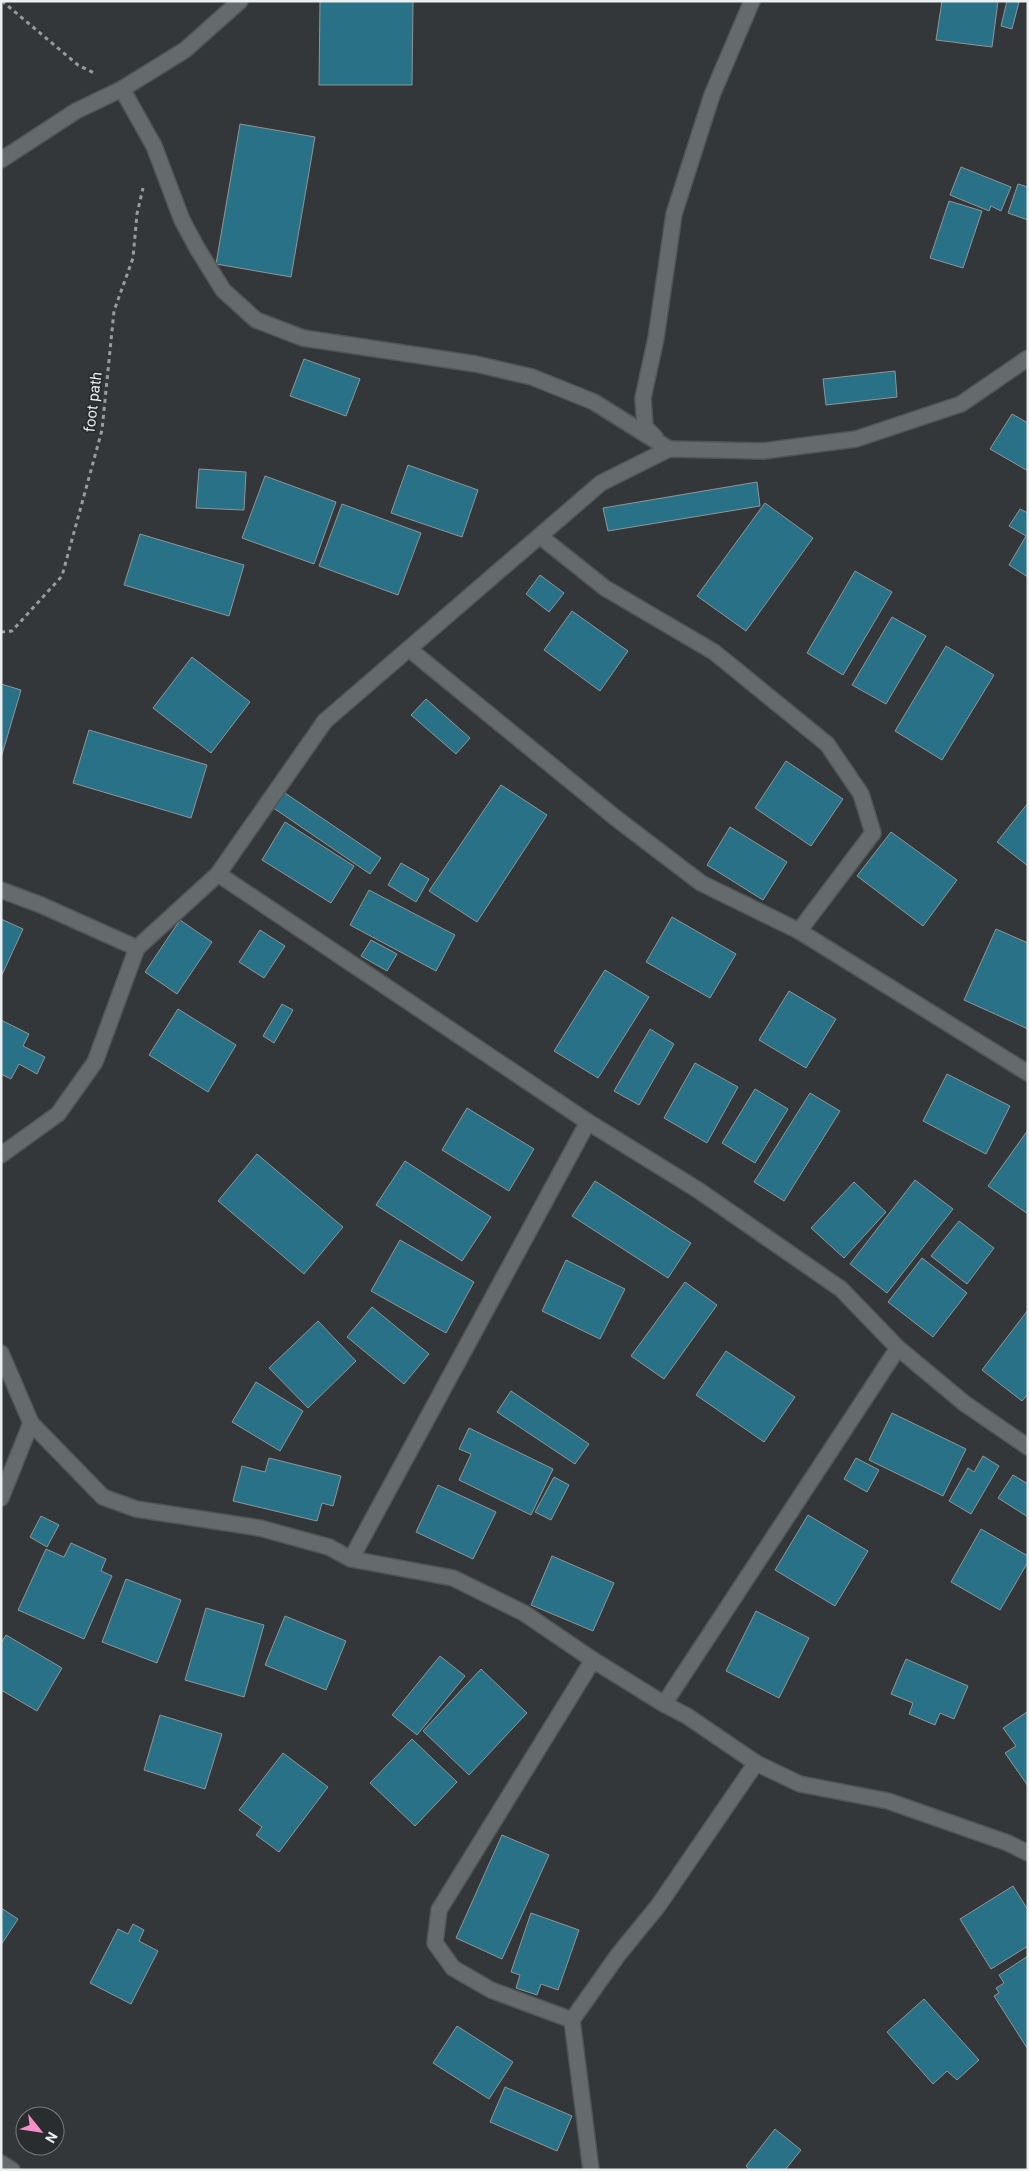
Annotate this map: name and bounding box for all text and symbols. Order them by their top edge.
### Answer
street label: foot path [80,371,106,433]
north arrow [15,2106,65,2156]
text: N [42,2129,61,2146]

